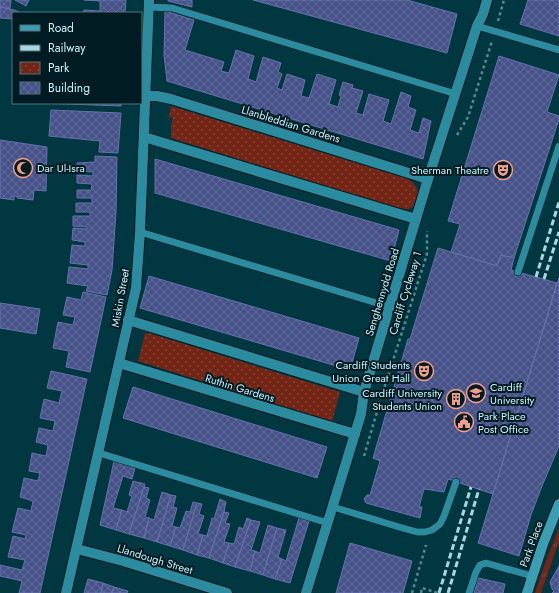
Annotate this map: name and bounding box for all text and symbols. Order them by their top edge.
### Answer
legend [12,12,142,104]
text: Road [48,19,74,37]
text: Railway [48,39,86,57]
text: Park [48,59,70,77]
text: Building [48,79,90,97]
street label: Llanbleddian Gardens [240,101,343,147]
mosque icon: Dar Ul-Isra [12,157,34,179]
theatre icon: Sherman Theatre [492,159,514,181]
place label: Dar Ul-Isra [37,160,85,176]
place label: Sherman Theatre [411,162,489,178]
street label: Senghennydd Road [361,246,403,338]
street label: Cardiff Cycleway 1 [385,249,425,337]
street label: Miskin Street [107,267,133,329]
place label: Cardiff Students Union Great Hall [332,357,411,386]
theatre icon: Cardiff Students Union Great Hall [413,360,435,382]
street label: Ruthin Gardens [203,370,277,406]
place label: Cardiff University [490,379,535,408]
school or university icon: Cardiff University [465,382,487,404]
place label: Cardiff University Students Union [362,385,442,414]
building icon: Cardiff University Students Union [445,388,467,410]
place label: Park Place Post Office [478,408,529,437]
public building icon: Park Place Post Office [453,411,475,433]
street label: Park Place [515,519,547,569]
street label: Llandough Street [115,540,195,578]

